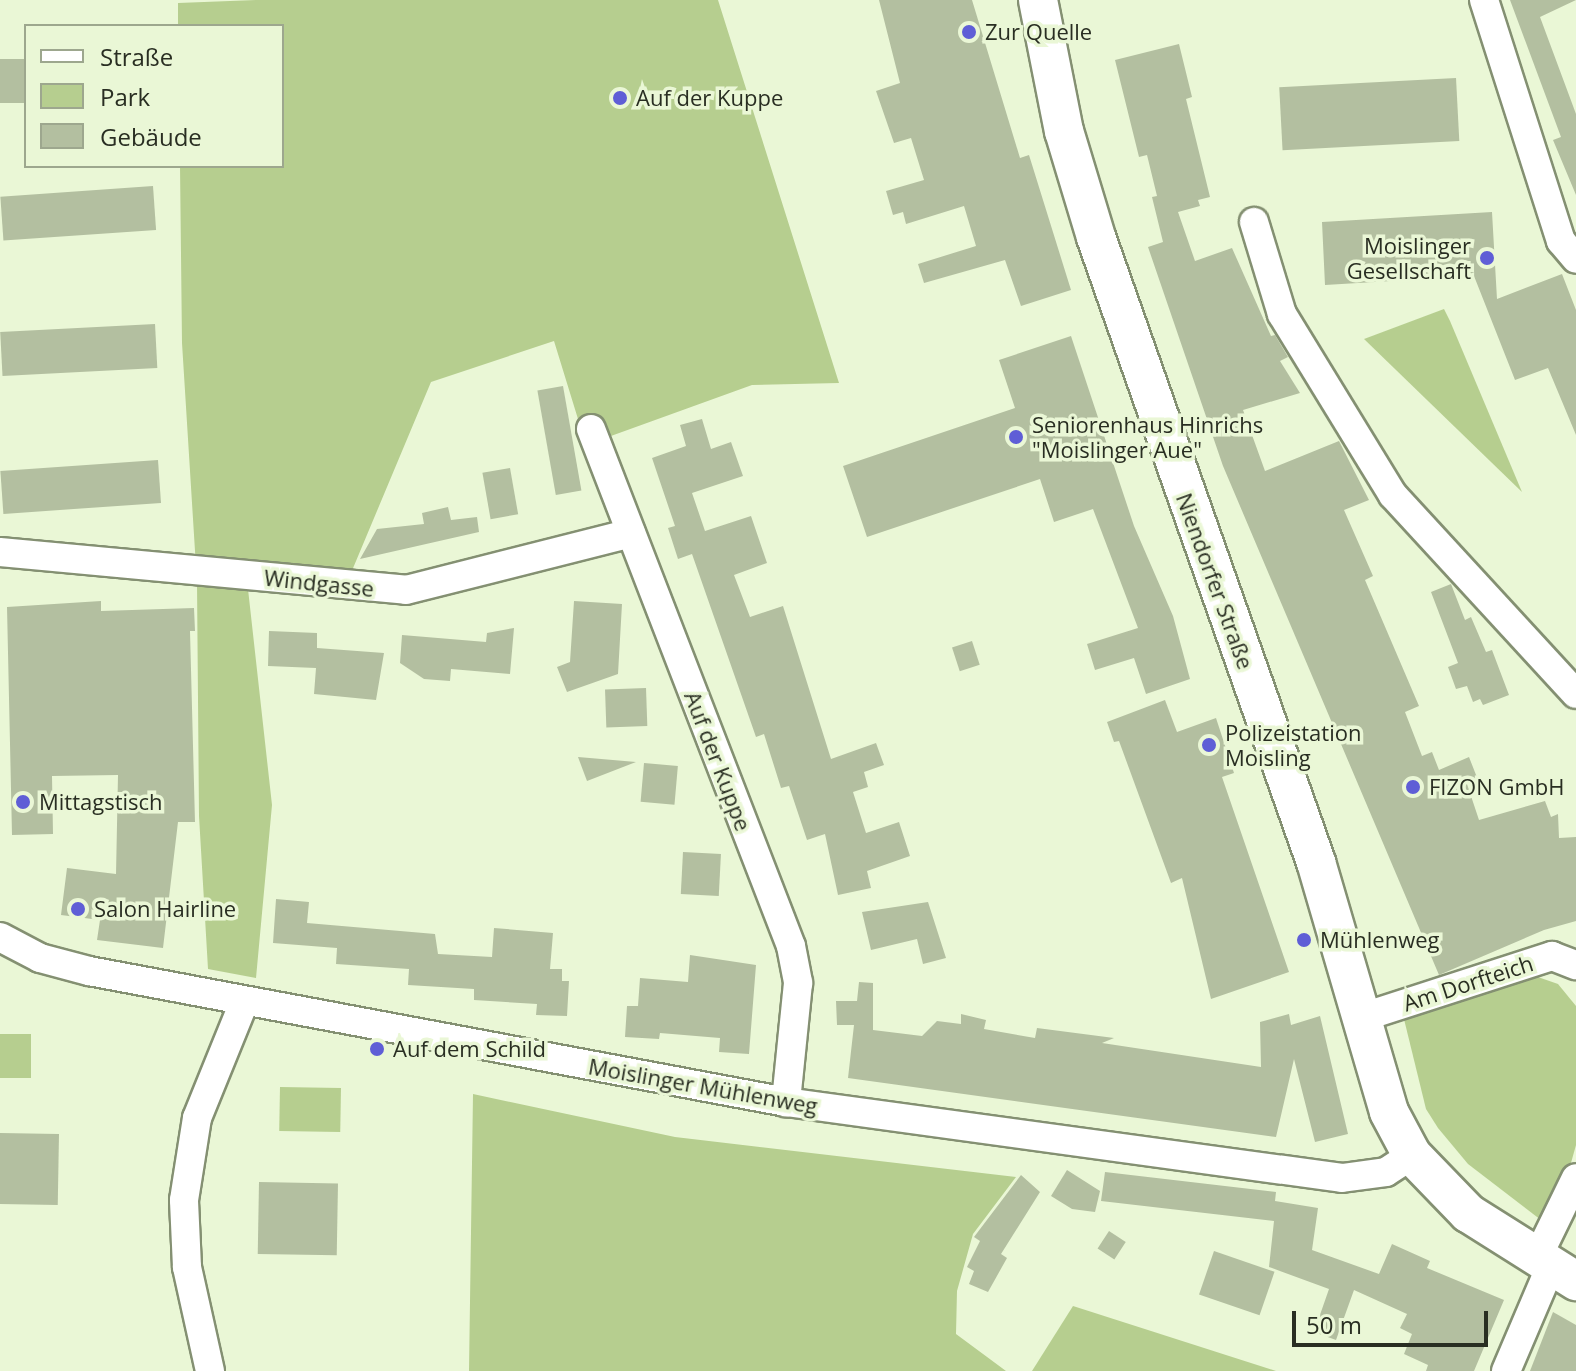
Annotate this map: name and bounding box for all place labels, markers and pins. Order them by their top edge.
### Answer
place label: Zur Quelle [985,19,1092,45]
marker: Zur Quelle [960,23,978,41]
place label: Auf der Kuppe [636,85,783,111]
marker: Auf der Kuppe [611,89,629,107]
place label: Moislinger Gesellschaft [1347,232,1471,284]
marker: Moislinger Gesellschaft [1478,249,1496,267]
place label: Seniorenhaus Hinrichs "Moislinger Aue" [1032,411,1263,462]
marker: Seniorenhaus Hinrichs "Moislinger Aue" [1007,428,1025,446]
place label: Polizeistation Moisling [1225,719,1361,770]
marker: Polizeistation Moisling [1200,736,1218,754]
place label: FIZON GmbH [1429,774,1565,800]
marker: FIZON GmbH [1404,778,1422,796]
place label: Mittagstisch [39,789,163,815]
marker: Mittagstisch [14,793,32,811]
place label: Salon Hairline [94,896,236,922]
marker: Salon Hairline [69,900,87,918]
place label: Mühlenweg [1320,927,1440,953]
marker: Mühlenweg [1295,931,1313,949]
place label: Auf dem Schild [393,1036,546,1062]
marker: Auf dem Schild [368,1040,386,1058]

